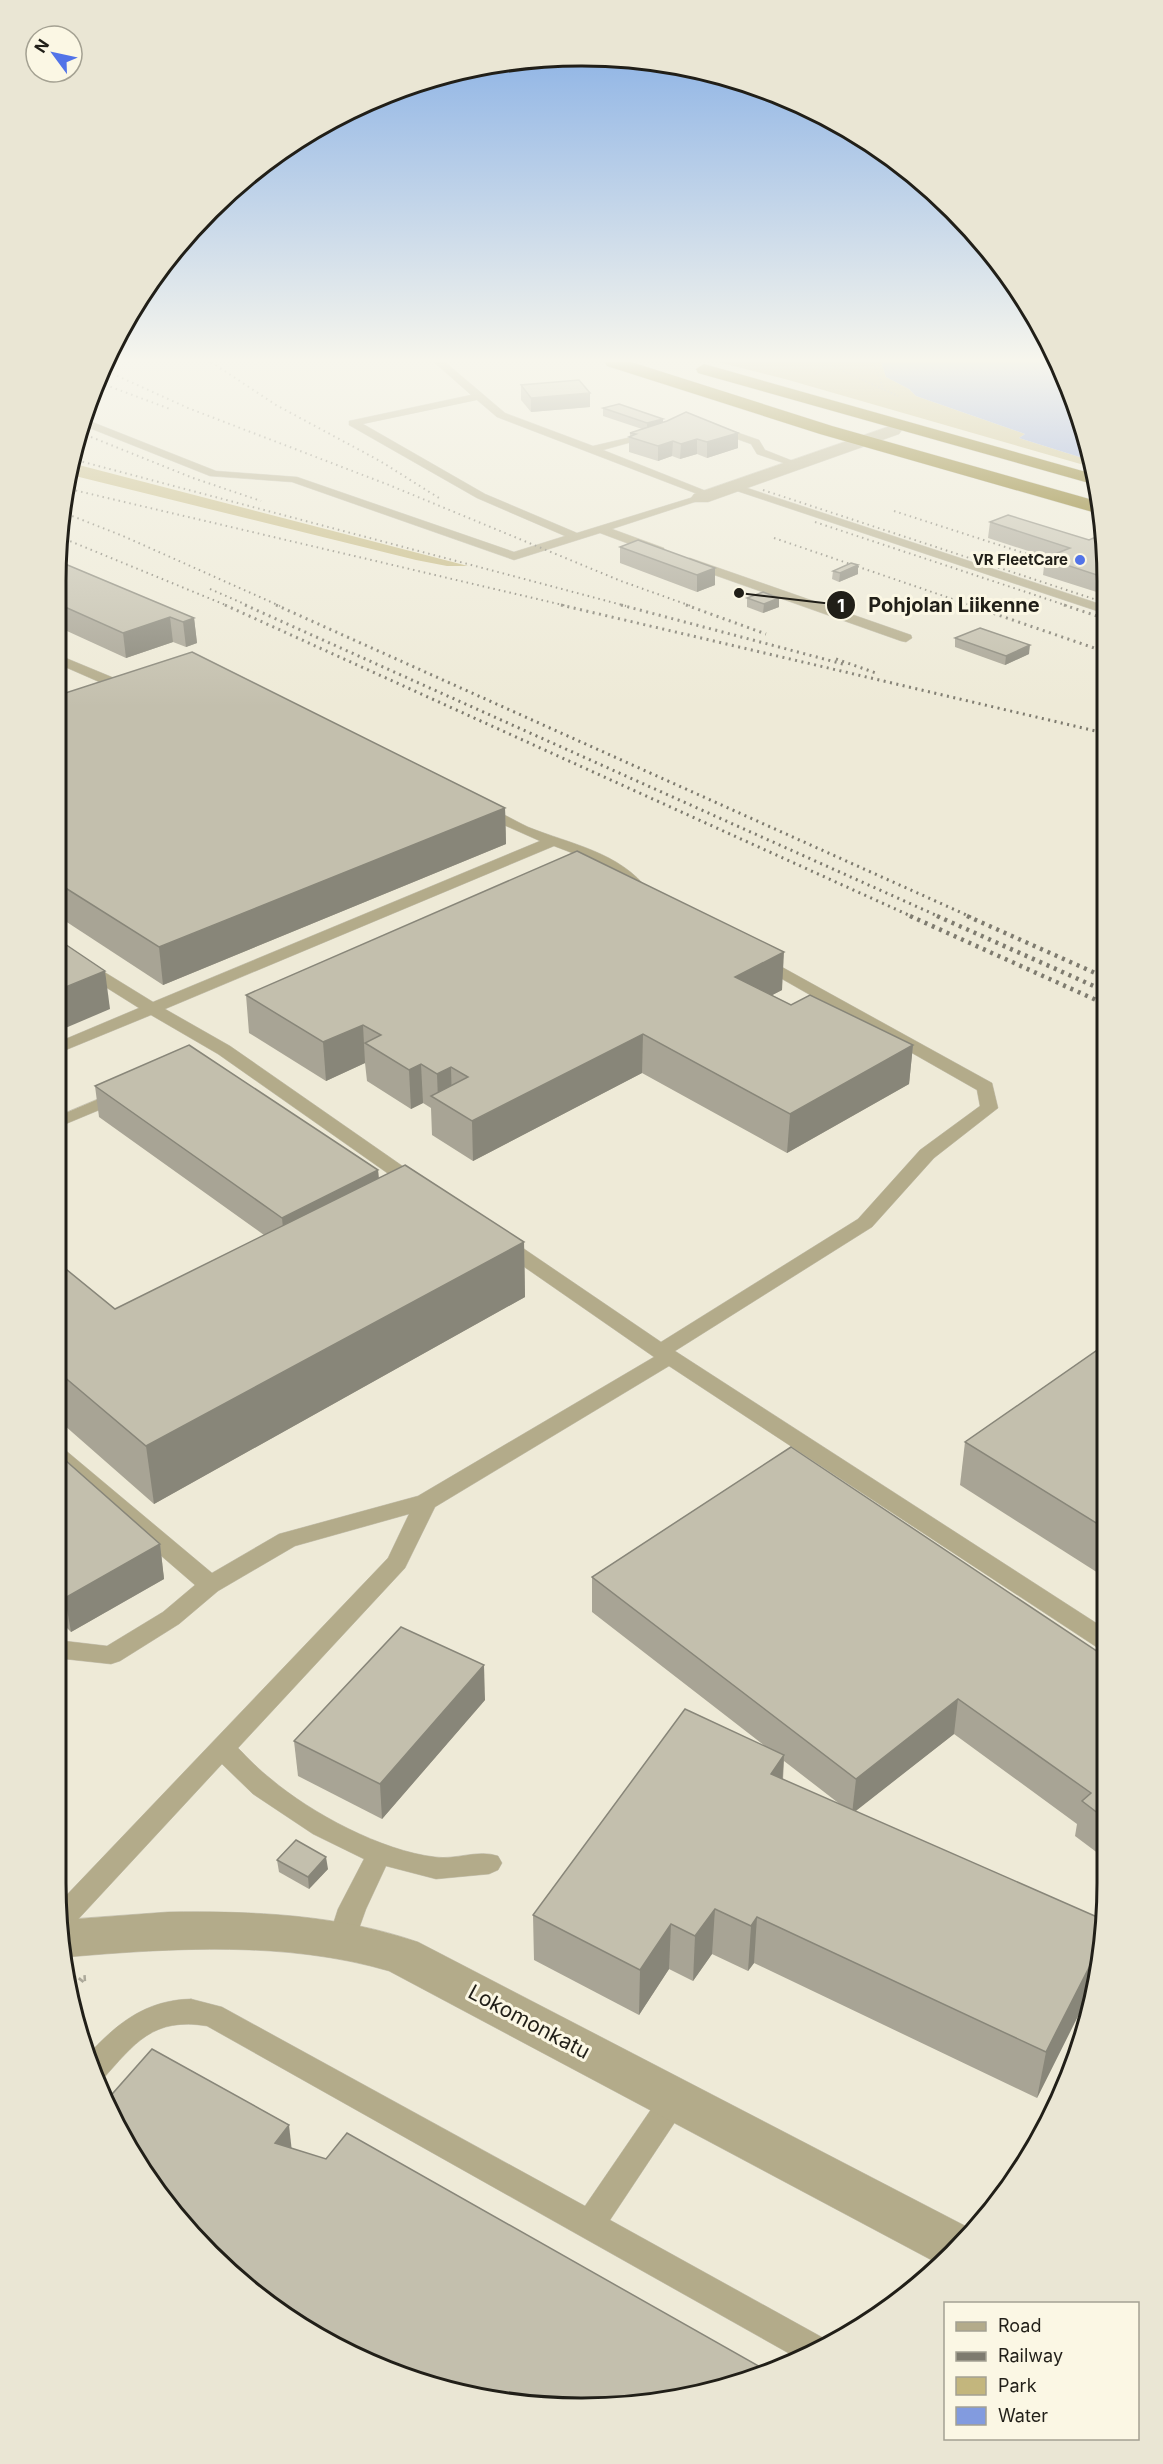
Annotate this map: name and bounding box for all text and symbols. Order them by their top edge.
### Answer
north arrow [24,24,84,84]
text: N [30,35,53,56]
place label: VR FleetCare [973,550,1068,569]
marker: VR FleetCare [1073,553,1087,567]
callout: Pohjolan Liikenne [826,586,1052,624]
text: Pohjolan Liikenne [868,593,1040,617]
text: 1 [837,595,845,616]
street label: Lokomonkatu [464,1979,594,2064]
legend [944,2302,1139,2440]
text: Road [998,2315,1041,2336]
text: Railway [998,2345,1063,2366]
text: Park [998,2375,1037,2396]
text: Water [998,2405,1048,2426]

